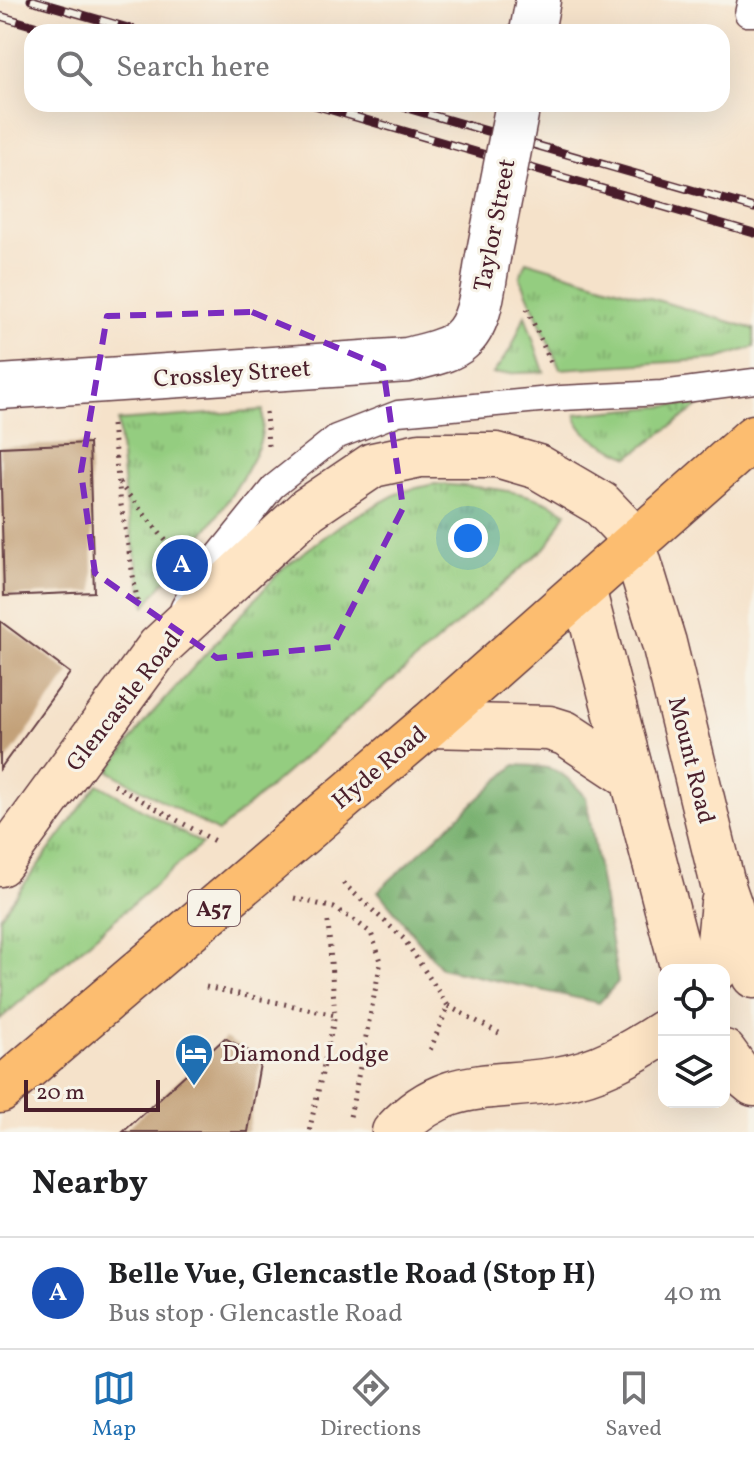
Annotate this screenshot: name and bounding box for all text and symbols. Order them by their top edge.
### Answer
search box [24,24,730,112]
icon: search [52,46,96,90]
text: Search here [116,47,270,89]
street label: Taylor Street [466,156,525,295]
street label: Crossley Street [152,353,312,397]
your location [448,518,488,558]
pin: A [156,535,208,595]
street label: Glencastle Road [59,625,190,779]
street label: Mount Road [658,693,722,828]
street label: Hyde Road [325,719,435,818]
road number: A57 [188,890,240,926]
map controls [658,964,730,1108]
button: locate [658,964,730,1036]
hotel icon: Diamond Lodge [173,1032,215,1087]
button: layers [658,1036,730,1108]
place label: Diamond Lodge [222,1038,389,1072]
scale bar [24,1076,160,1112]
text: 20 m [36,1078,85,1109]
text: Nearby [32,1161,148,1208]
text: Belle Vue, Glencastle Road (Stop H) [108,1254,595,1296]
text: A [49,1275,67,1311]
text: 40 m [663,1275,722,1311]
text: Bus stop · Glencastle Road [108,1296,403,1332]
tab: Map [92,1366,136,1445]
tab: Directions [320,1366,421,1445]
tab: Saved [605,1366,662,1445]

